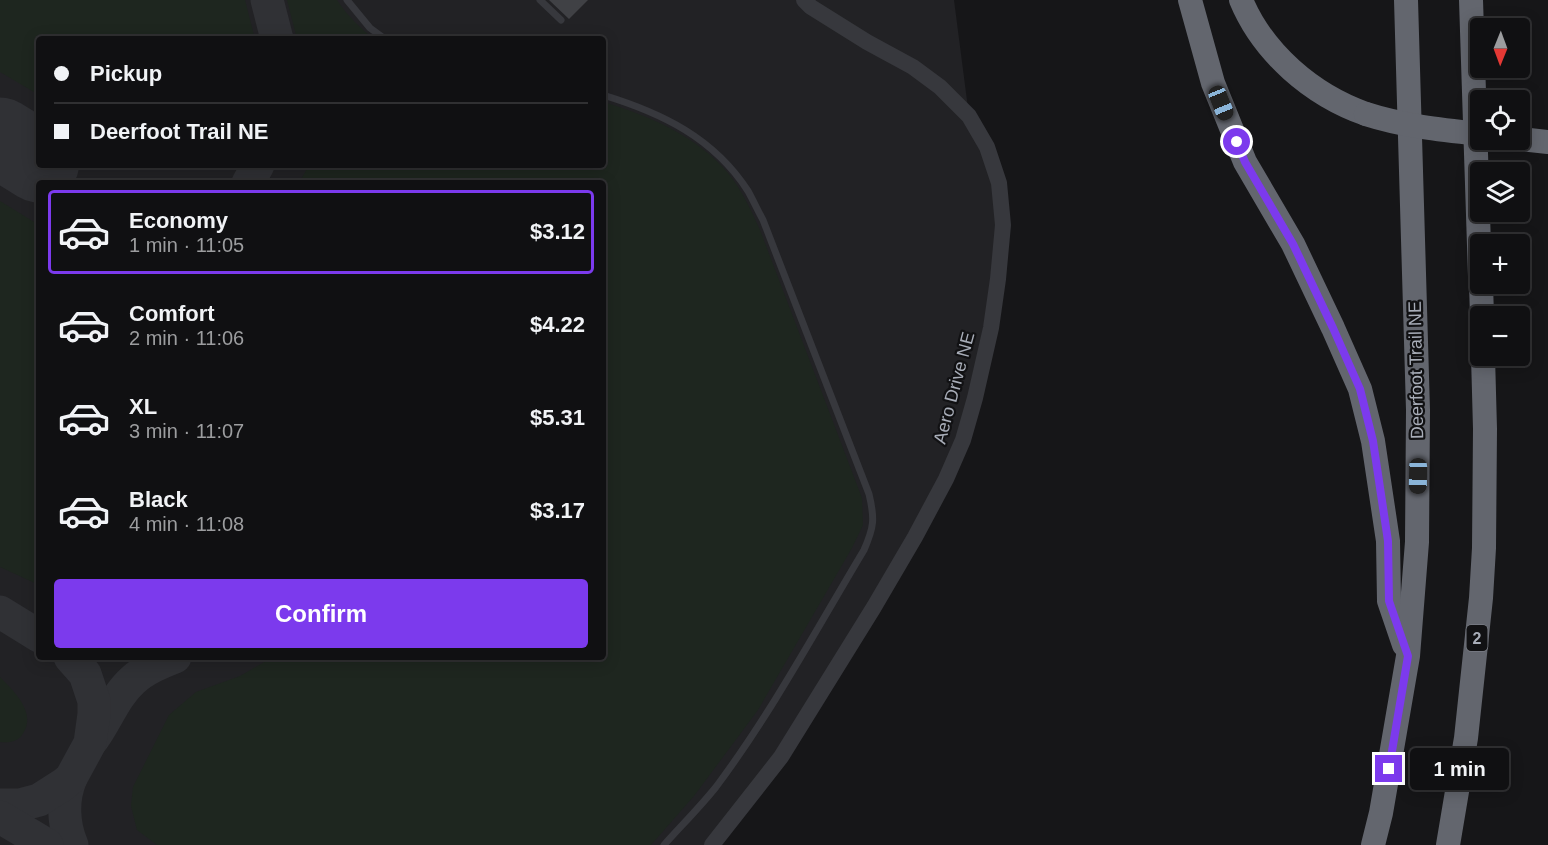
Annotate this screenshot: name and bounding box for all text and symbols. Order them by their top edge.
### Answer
north arrow [1470,18,1530,78]
map controls [1470,18,1530,366]
text: Pickup [90,61,162,86]
car [1206,83,1236,123]
button: locate [1470,90,1530,150]
text: Deerfoot Trail NE [90,119,268,144]
route start [1223,128,1250,155]
button: layers [1470,162,1530,222]
icon: car [57,205,111,259]
text: Economy [129,208,228,233]
text: $3.12 [530,219,585,244]
text: 1 min · 11:05 [129,234,244,256]
button: + [1470,234,1530,294]
icon: car [57,298,111,352]
text: Comfort [129,301,215,326]
street label: Deerfoot Trail NE [1405,301,1427,439]
button: − [1470,306,1530,366]
text: $4.22 [530,312,585,337]
text: 2 min · 11:06 [129,327,244,349]
street label: Aero Drive NE [929,330,979,446]
icon: car [57,391,111,445]
text: XL [129,394,157,419]
text: $5.31 [530,405,585,430]
text: 3 min · 11:07 [129,420,244,442]
car [1409,458,1427,494]
icon: car [57,484,111,538]
text: Black [129,487,188,512]
text: $3.17 [530,498,585,523]
text: 4 min · 11:08 [129,513,244,535]
button: Confirm [54,579,588,648]
road number: 2 [1466,625,1488,651]
callout: 1 min [1410,748,1509,790]
route end [1375,755,1402,782]
text: 1 min [1433,758,1486,780]

